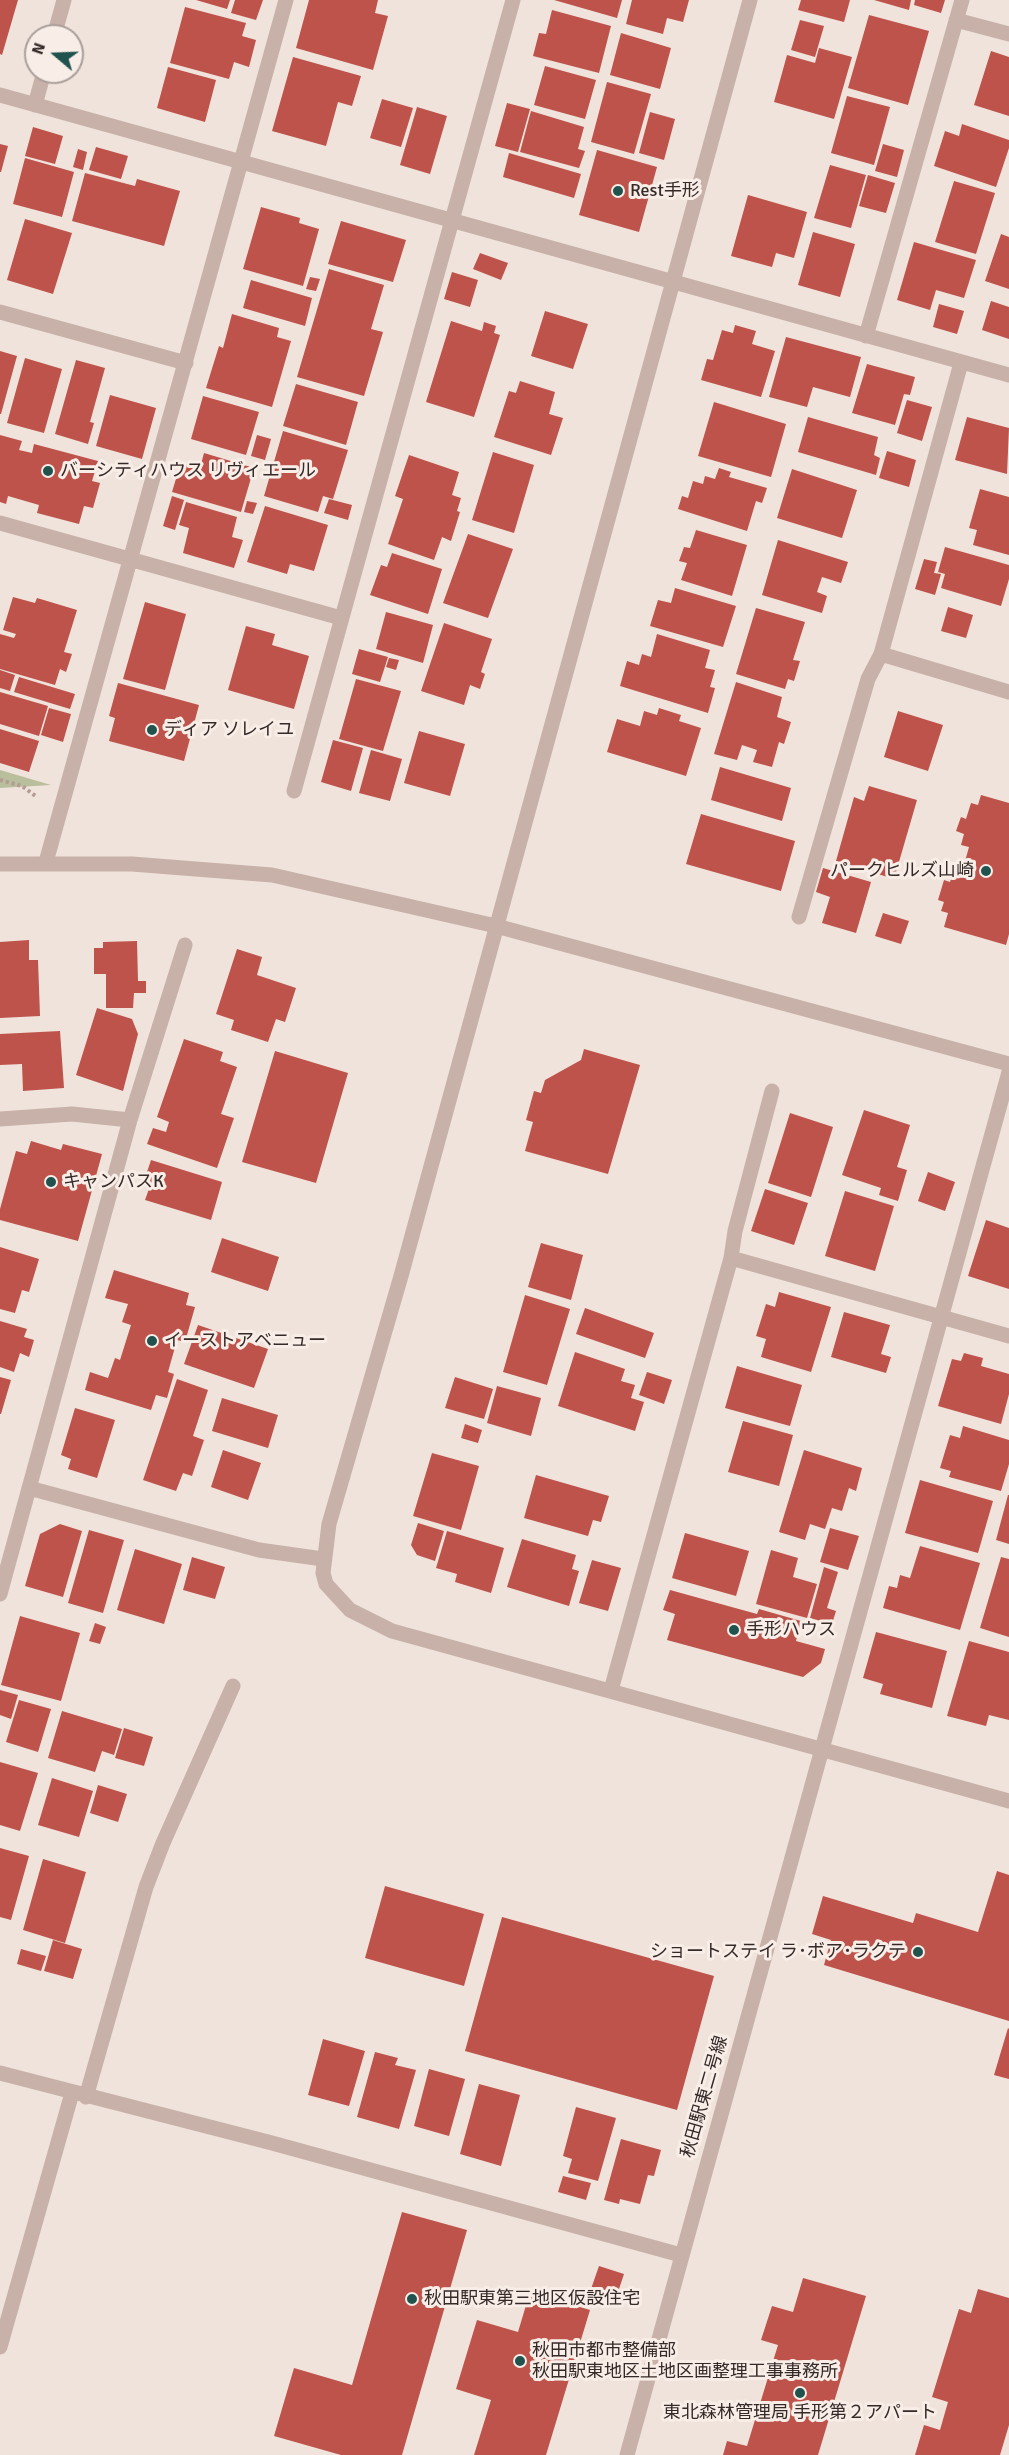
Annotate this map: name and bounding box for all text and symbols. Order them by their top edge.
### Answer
north arrow [24,24,84,84]
text: N [28,40,50,57]
place label: Rest手形 [630,180,700,202]
marker: Rest手形 [611,184,625,198]
place label: バーシティハウス リヴィエール [60,460,316,482]
marker: バーシティハウス リヴィエール [41,464,55,478]
place label: ディア ソレイユ [164,719,294,741]
marker: ディア ソレイユ [145,723,159,737]
place label: パークヒルズ山崎 [830,860,974,882]
marker: パークヒルズ山崎 [979,864,993,878]
place label: キャンパスK [63,1171,164,1193]
marker: キャンパスK [44,1175,58,1189]
place label: イーストアベニュー [164,1330,326,1352]
marker: イーストアベニュー [145,1334,159,1348]
place label: 手形ハウス [746,1619,836,1641]
marker: 手形ハウス [727,1623,741,1637]
place label: ショートステイ ラ･ボア･ラクテ [650,1941,906,1963]
marker: ショートステイ ラ･ボア･ラクテ [911,1945,925,1959]
street label: 秋田駅東二号線 [677,2033,733,2161]
place label: 秋田駅東第三地区仮設住宅 [424,2288,640,2310]
marker: 秋田駅東第三地区仮設住宅 [405,2292,419,2306]
place label: 秋田市都市整備部 秋田駅東地区土地区画整理工事事務所 [532,2340,838,2382]
marker: 秋田市都市整備部 秋田駅東地区土地区画整理工事事務所 [513,2354,527,2368]
marker: 東北森林管理局 手形第２アパート [793,2386,807,2400]
place label: 東北森林管理局 手形第２アパート [663,2402,937,2424]

